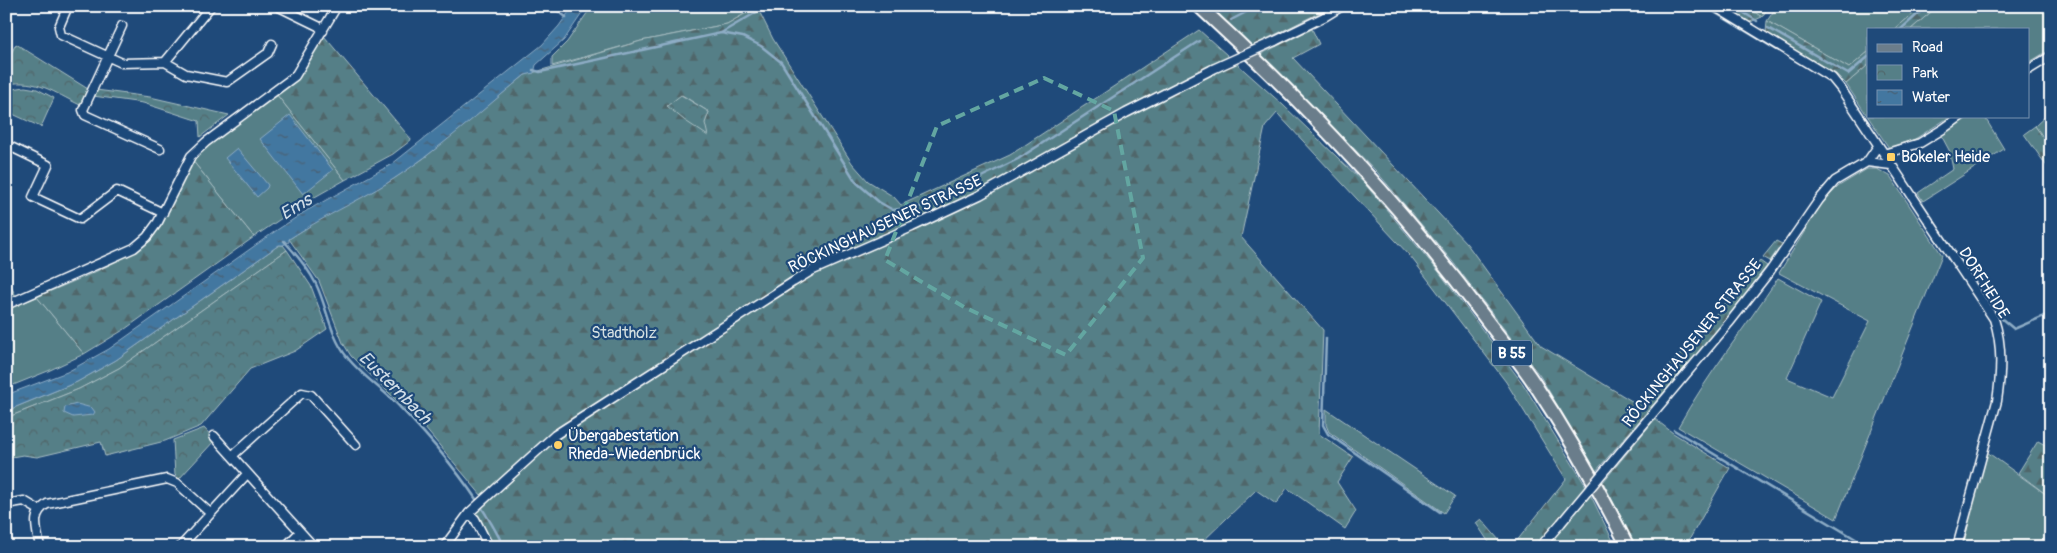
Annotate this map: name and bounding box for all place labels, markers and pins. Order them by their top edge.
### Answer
place label: Bokeler Heide [1901,147,1990,167]
marker: Bokeler Heide [1885,151,1897,163]
place label: Übergabestation Rheda-Wiedenbrück [568,426,701,464]
marker: Übergabestation Rheda-Wiedenbrück [552,439,564,451]

